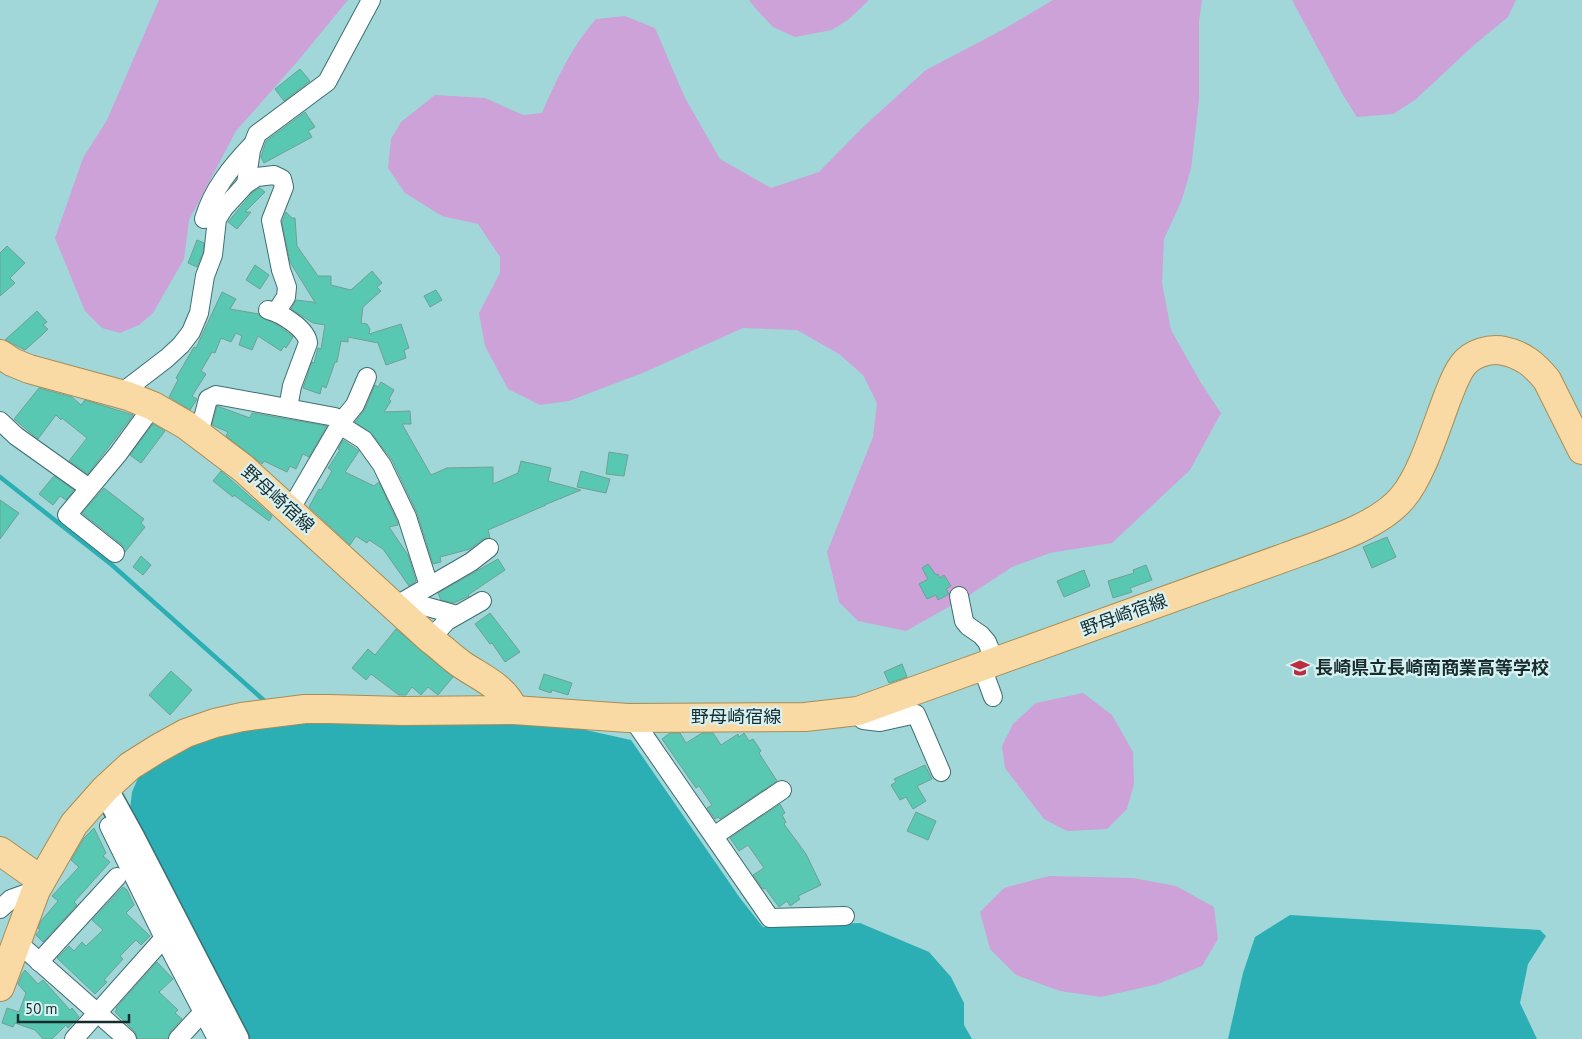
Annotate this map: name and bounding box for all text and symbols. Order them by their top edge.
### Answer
street label: 野母崎宿線 [237,460,319,537]
street label: 野母崎宿線 [1078,588,1170,641]
place label: 長崎県立長崎南商業高等学校 [1315,656,1549,679]
school or university icon: 長崎県立長崎南商業高等学校 [1289,657,1311,679]
street label: 野母崎宿線 [691,705,781,728]
scale bar [18,992,129,1024]
text: 50 m [25,999,58,1018]

